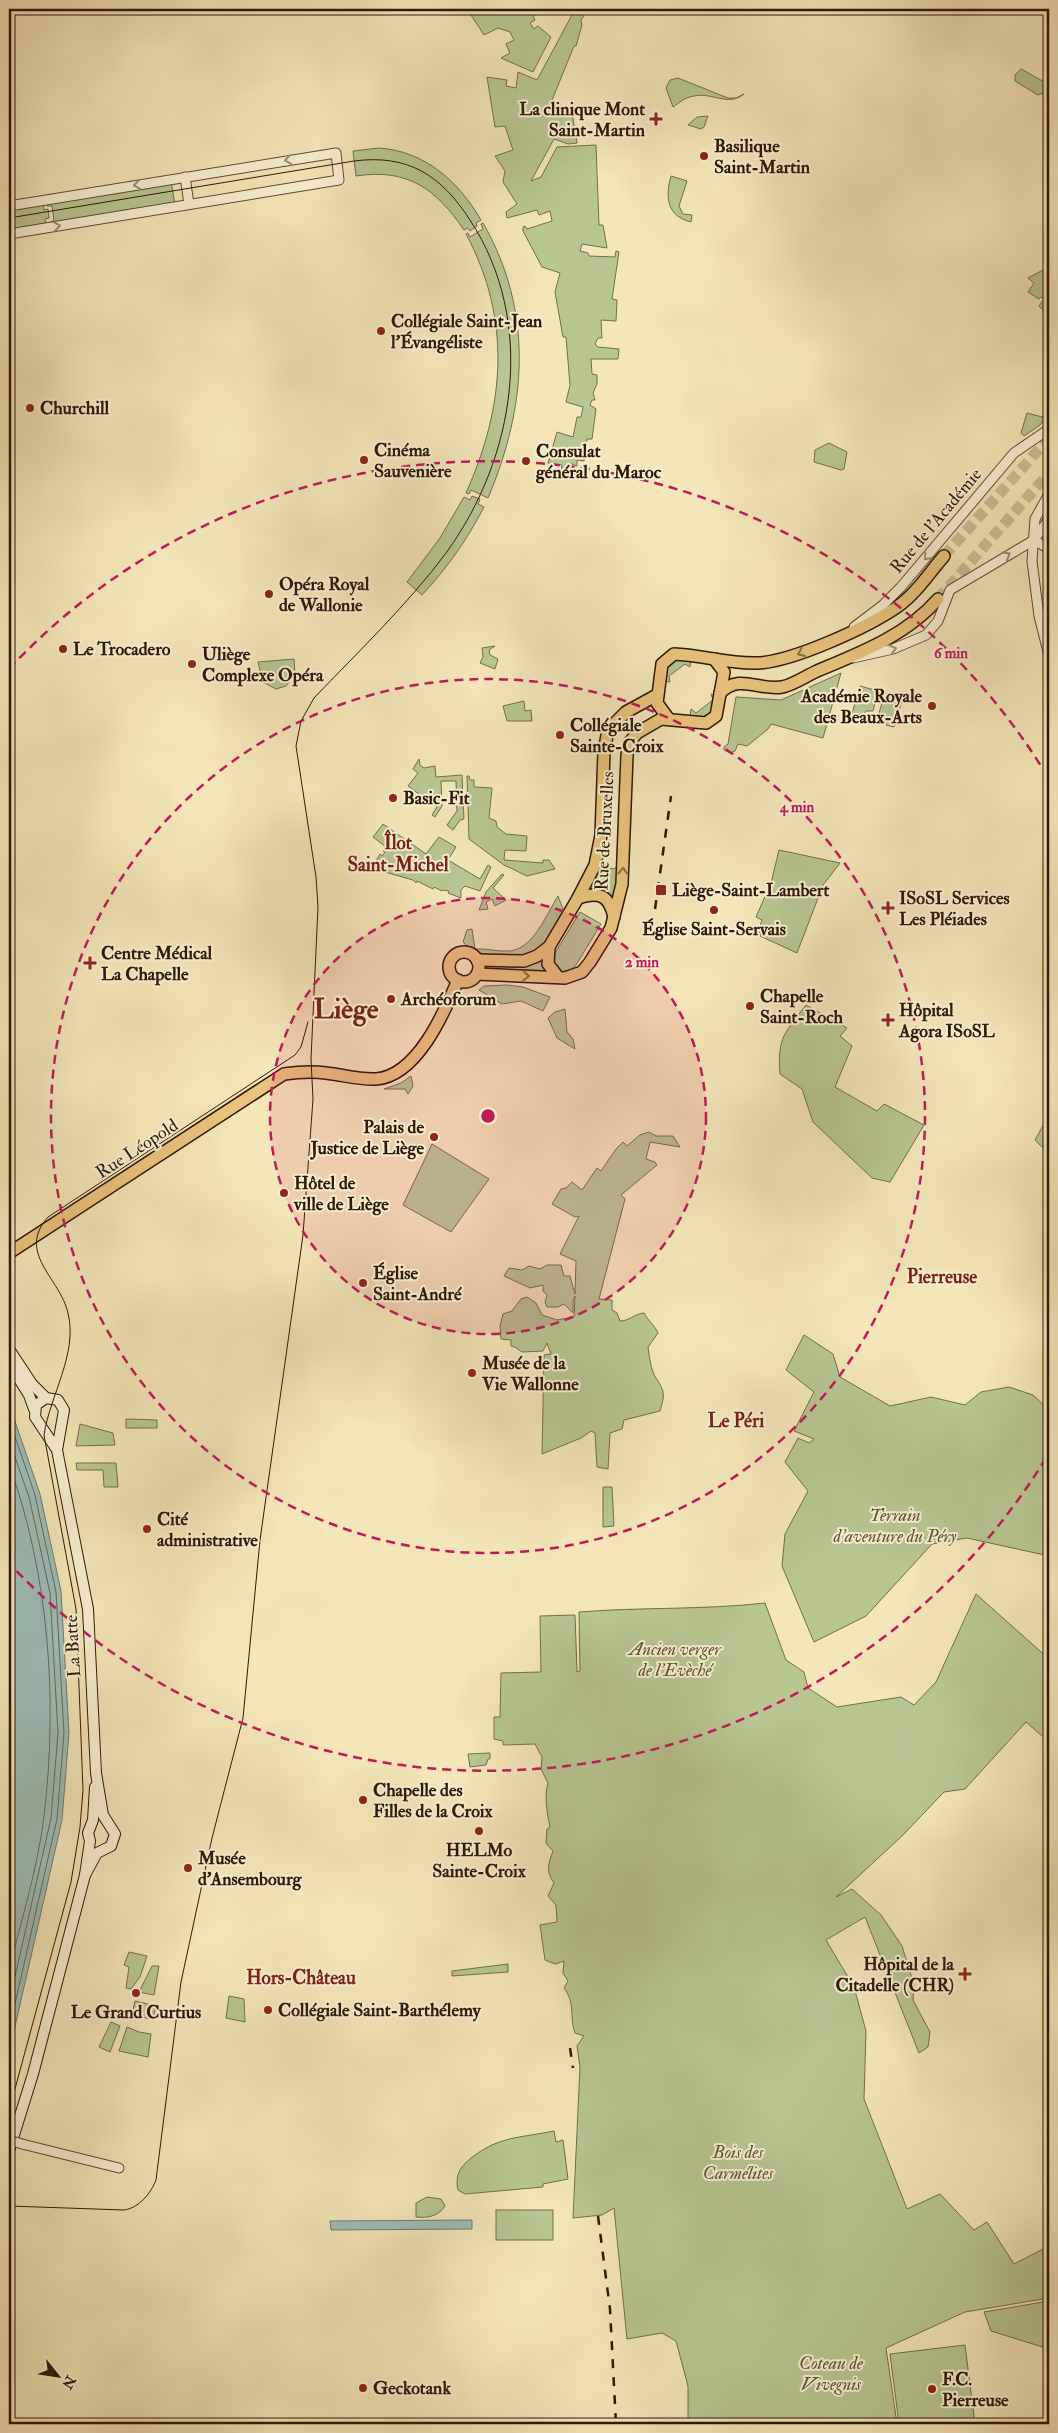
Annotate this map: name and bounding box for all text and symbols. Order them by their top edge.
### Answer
place label: La clinique Mont Saint-Martin [519,98,646,142]
marker: La clinique Mont Saint-Martin [649,112,663,126]
place label: Basilique Saint-Martin [714,135,811,179]
marker: Basilique Saint-Martin [698,150,710,162]
one-way arrow [284,155,292,165]
one-way arrow [132,180,141,190]
one-way arrow [52,221,61,231]
place label: Collégiale Saint-Jean l'Évangéliste [390,310,543,354]
marker: Collégiale Saint-Jean l'Évangéliste [375,325,387,337]
place label: Churchill [40,397,110,420]
marker: Churchill [24,402,36,414]
place label: Cinéma Sauvenière [374,439,452,483]
place label: Consulat général du Maroc [535,440,662,484]
marker: Cinéma Sauvenière [358,454,370,466]
marker: Consulat général du Maroc [520,455,532,467]
street label: Rue de l'Académie [885,463,987,578]
one-way arrow [924,551,932,560]
one-way arrow [1002,551,1011,561]
place label: Opéra Royal de Wallonie [279,573,370,617]
marker: Opéra Royal de Wallonie [263,588,275,600]
place label: Le Trocadero [73,638,171,661]
marker: Le Trocadero [57,643,69,655]
place label: Uliège Complexe Opéra [202,643,324,687]
one-way arrow [889,644,897,654]
text: 6 min [934,644,968,663]
one-way arrow [797,647,806,658]
marker: Uliège Complexe Opéra [186,658,198,670]
place label: Académie Royale des Beaux-Arts [800,685,922,729]
marker: Académie Royale des Beaux-Arts [926,700,938,712]
place label: Collégiale Sainte-Croix [570,714,664,758]
marker: Collégiale Sainte-Croix [554,729,566,741]
street label: Rue de Bruxelles [590,771,620,891]
place label: Basic-Fit [403,787,470,810]
marker: Basic-Fit [387,792,399,804]
text: 4 min [779,798,815,817]
district label: Îlot Saint-Michel [347,829,449,877]
one-way arrow [618,867,629,875]
place label: Liège-Saint-Lambert [672,879,829,902]
marker: Liège-Saint-Lambert [654,883,668,897]
place label: ISoSL Services Les Pléiades [899,887,1010,931]
marker: ISoSL Services Les Pléiades [881,901,895,915]
marker: Église Saint-Servais [708,904,720,916]
place label: Église Saint-Servais [642,917,786,941]
place label: Centre Médical La Chapelle [101,942,213,986]
text: 2 min [625,953,659,972]
marker: Centre Médical La Chapelle [83,956,97,970]
one-way arrow [522,971,530,981]
place label: Chapelle Saint-Roch [760,985,843,1029]
place label: Archéoforum [400,988,497,1011]
district label: Liège [314,992,379,1027]
marker: Archéoforum [385,993,397,1005]
place label: Hôpital Agora ISoSL [898,999,996,1043]
marker: Chapelle Saint-Roch [744,1000,756,1012]
marker: Hôpital Agora ISoSL [881,1013,895,1027]
centre of rings [479,1107,497,1125]
street label: Rue Léopold [91,1114,183,1184]
place label: Palais de Justice de Liège [310,1116,424,1160]
marker: Palais de Justice de Liège [428,1131,440,1143]
place label: Hôtel de ville de Liège [293,1172,389,1216]
marker: Hôtel de ville de Liège [278,1187,290,1199]
place label: Église Saint-André [373,1261,462,1306]
district label: Pierreuse [907,1265,977,1289]
marker: Église Saint-André [357,1277,369,1289]
place label: Musée de la Vie Wallonne [481,1352,579,1396]
marker: Musée de la Vie Wallonne [466,1367,478,1379]
district label: Le Péri [708,1409,764,1433]
park label: Terrain d'aventure du Péry [833,1504,957,1548]
place label: Cité administrative [157,1508,258,1552]
marker: Cité administrative [141,1523,153,1535]
street label: La Batte [60,1614,86,1678]
park label: Ancien verger de l'Evèché [627,1638,722,1682]
place label: Chapelle des Filles de la Croix [373,1779,494,1823]
marker: Chapelle des Filles de la Croix [357,1794,369,1806]
marker: HELMo Sainte-Croix [473,1825,485,1837]
place label: HELMo Sainte-Croix [432,1839,527,1883]
place label: Musée d'Ansembourg [197,1847,303,1891]
marker: Musée d'Ansembourg [182,1862,194,1874]
place label: Hôpital de la Citadelle (CHR) [836,1953,955,1997]
district label: Hors-Château [246,1966,356,1990]
marker: Hôpital de la Citadelle (CHR) [958,1967,972,1981]
marker: Le Grand Curtius [130,1987,142,1999]
place label: Collégiale Saint-Barthélemy [278,1999,482,2022]
place label: Le Grand Curtius [71,2001,201,2024]
marker: Collégiale Saint-Barthélemy [262,2004,274,2016]
park label: Bois des Carmélites [703,2141,774,2185]
north arrow [32,2350,82,2400]
park label: Coteau de Vivegnis [799,2352,864,2396]
place label: F.C. Pierreuse [942,2368,1009,2412]
text: N [58,2372,80,2392]
place label: Geckotank [373,2377,451,2400]
marker: Geckotank [357,2382,369,2394]
marker: F.C. Pierreuse [926,2383,938,2395]

